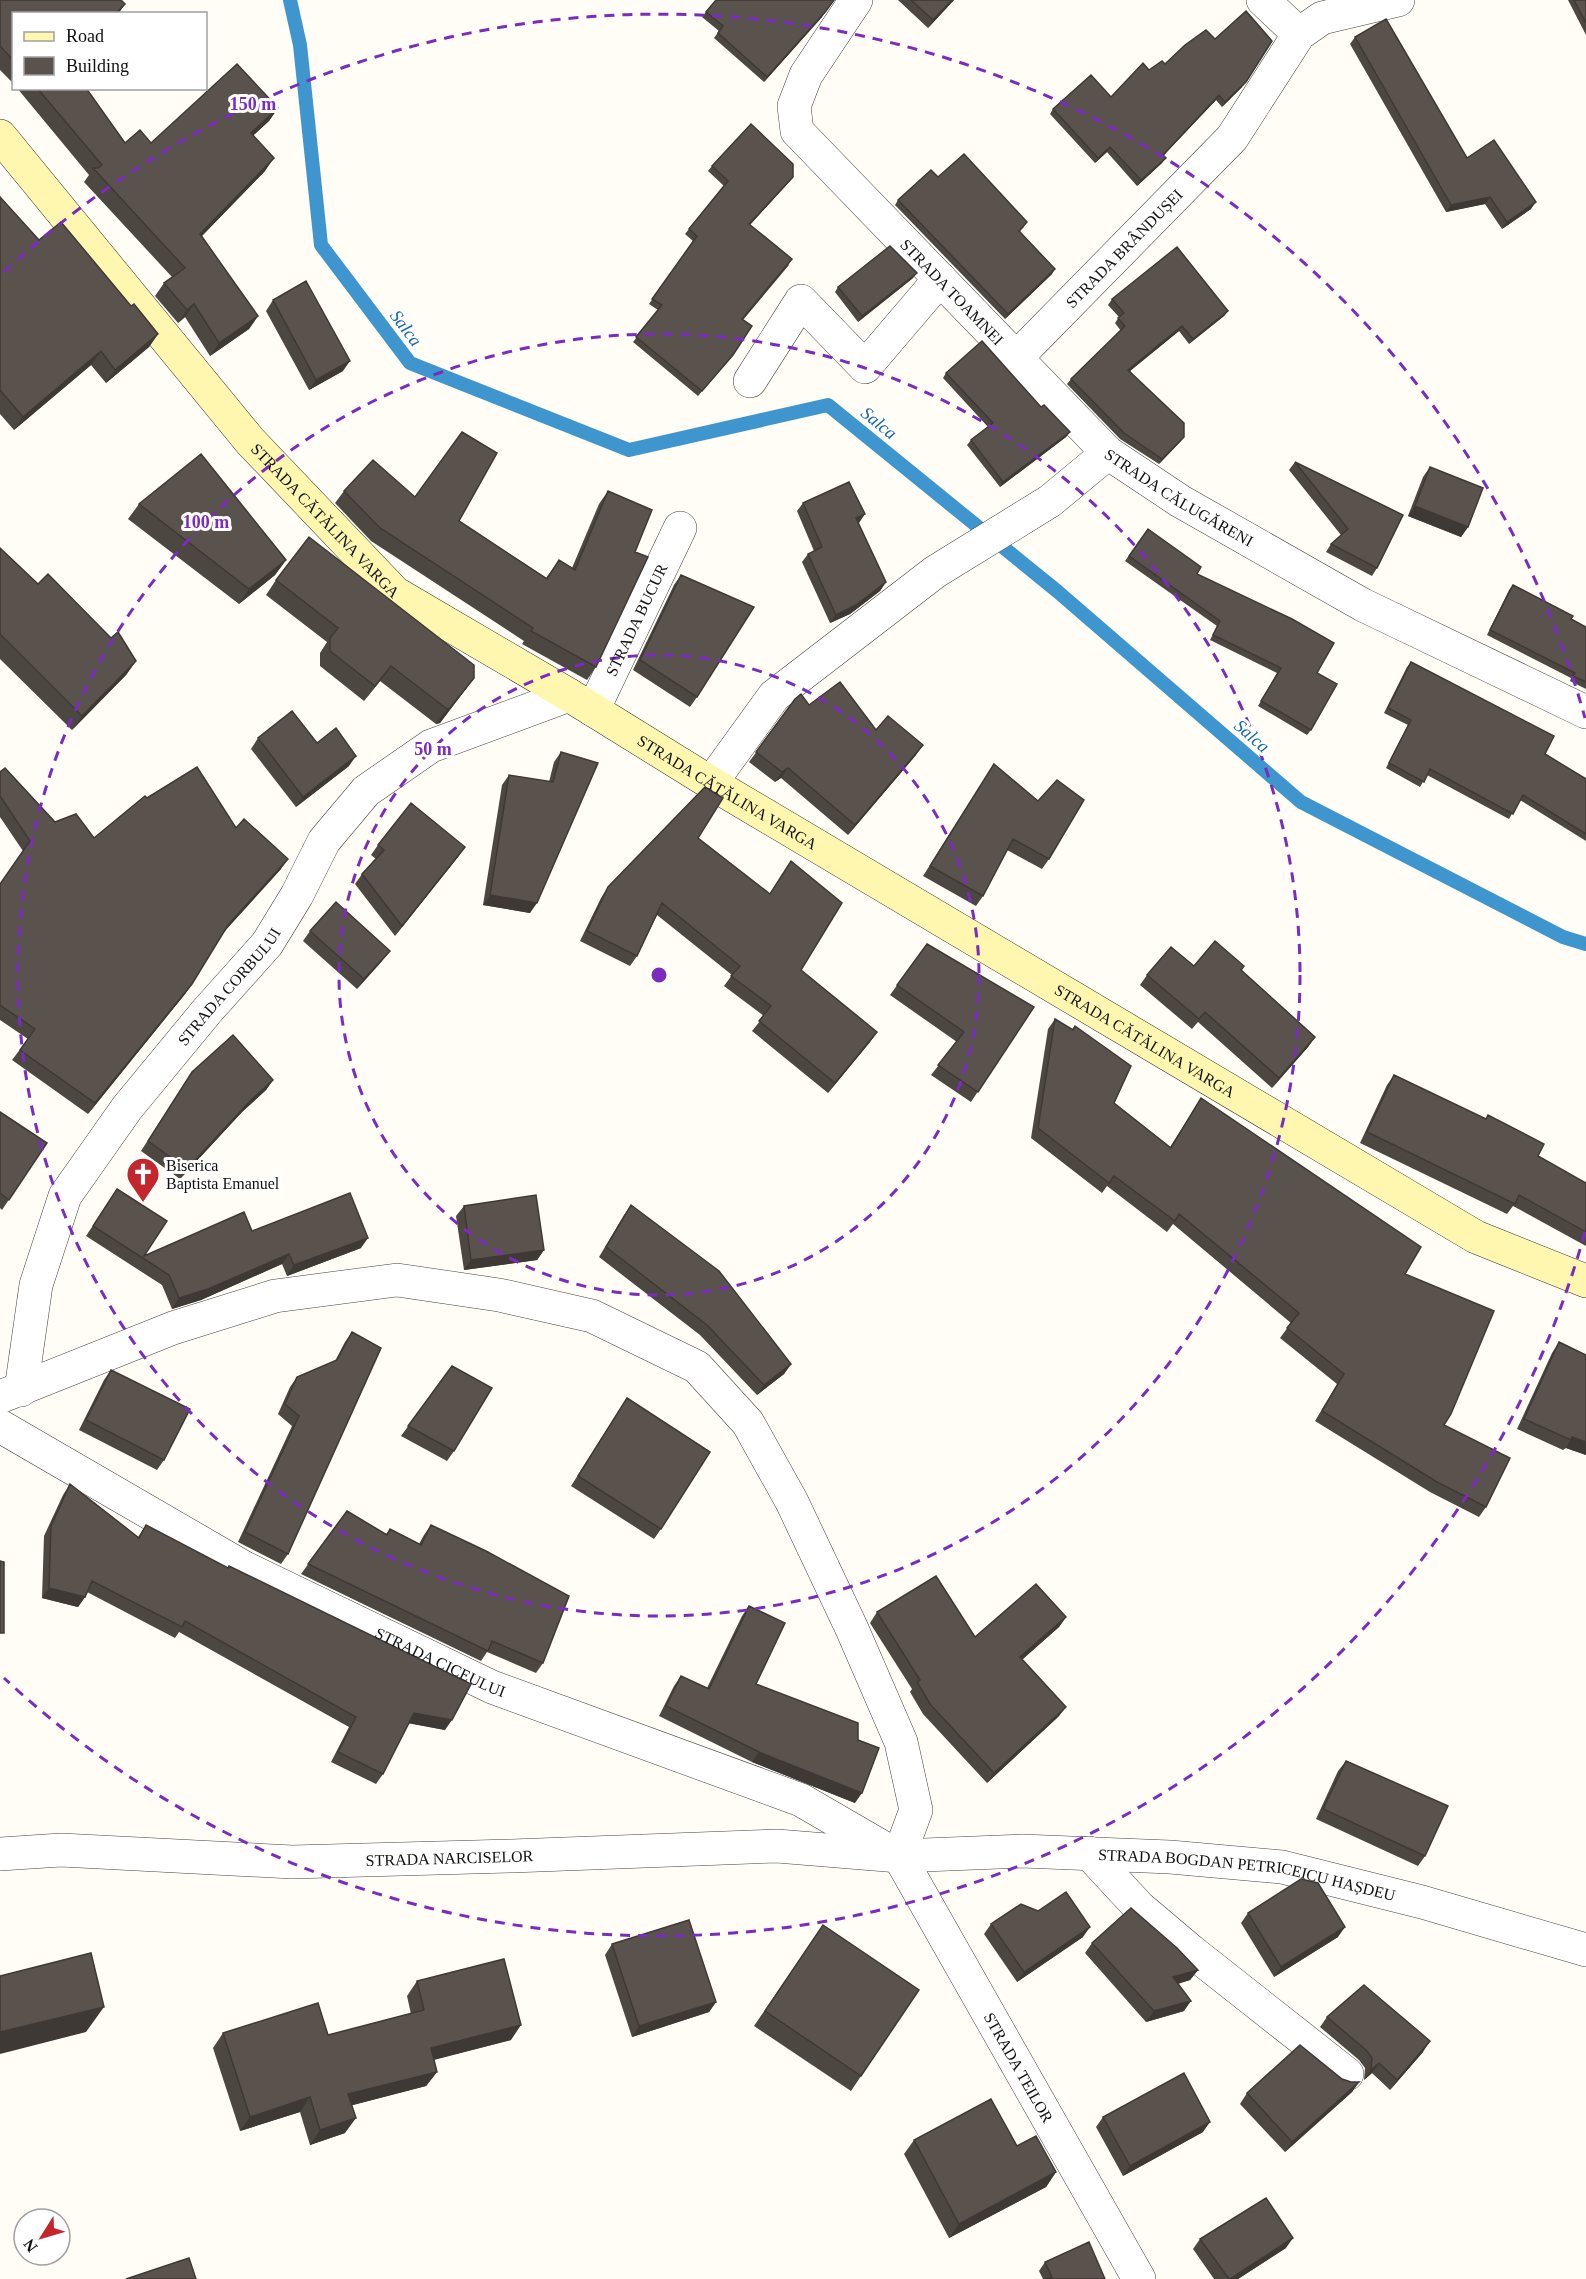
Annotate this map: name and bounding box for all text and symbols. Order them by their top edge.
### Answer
legend [12,12,207,90]
text: Road [66,26,104,46]
text: Building [66,56,129,76]
text: 150 m [230,94,276,114]
street label: STRADA BRÂNDUȘEI [1062,186,1186,311]
street label: STRADA TOAMNEI [897,235,1007,348]
water label: Salca [386,306,426,350]
water label: Salca [857,403,901,443]
street label: STRADA CĂTĂLINA VARGA [248,440,403,601]
street label: STRADA CĂLUGĂRENI [1102,445,1256,549]
text: 100 m [183,512,229,532]
street label: STRADA BUCUR [602,561,670,679]
water label: Salca [1230,715,1274,757]
street label: STRADA CĂTĂLINA VARGA [635,731,821,853]
text: 50 m [414,739,452,759]
street label: STRADA CORBULUI [174,925,283,1048]
centre of rings [649,965,669,985]
street label: STRADA CĂTĂLINA VARGA [1052,981,1239,1101]
church icon: Biserica Baptista Emanuel [125,1156,161,1203]
place label: Biserica Baptista Emanuel [166,1157,280,1193]
street label: STRADA CICEULUI [373,1624,508,1700]
street label: STRADA BOGDAN PETRICEICU HAȘDEU [1098,1846,1398,1904]
street label: STRADA NARCISELOR [365,1847,534,1868]
street label: STRADA TEILOR [981,2009,1057,2126]
north arrow [12,2207,72,2267]
text: N [20,2236,41,2255]

